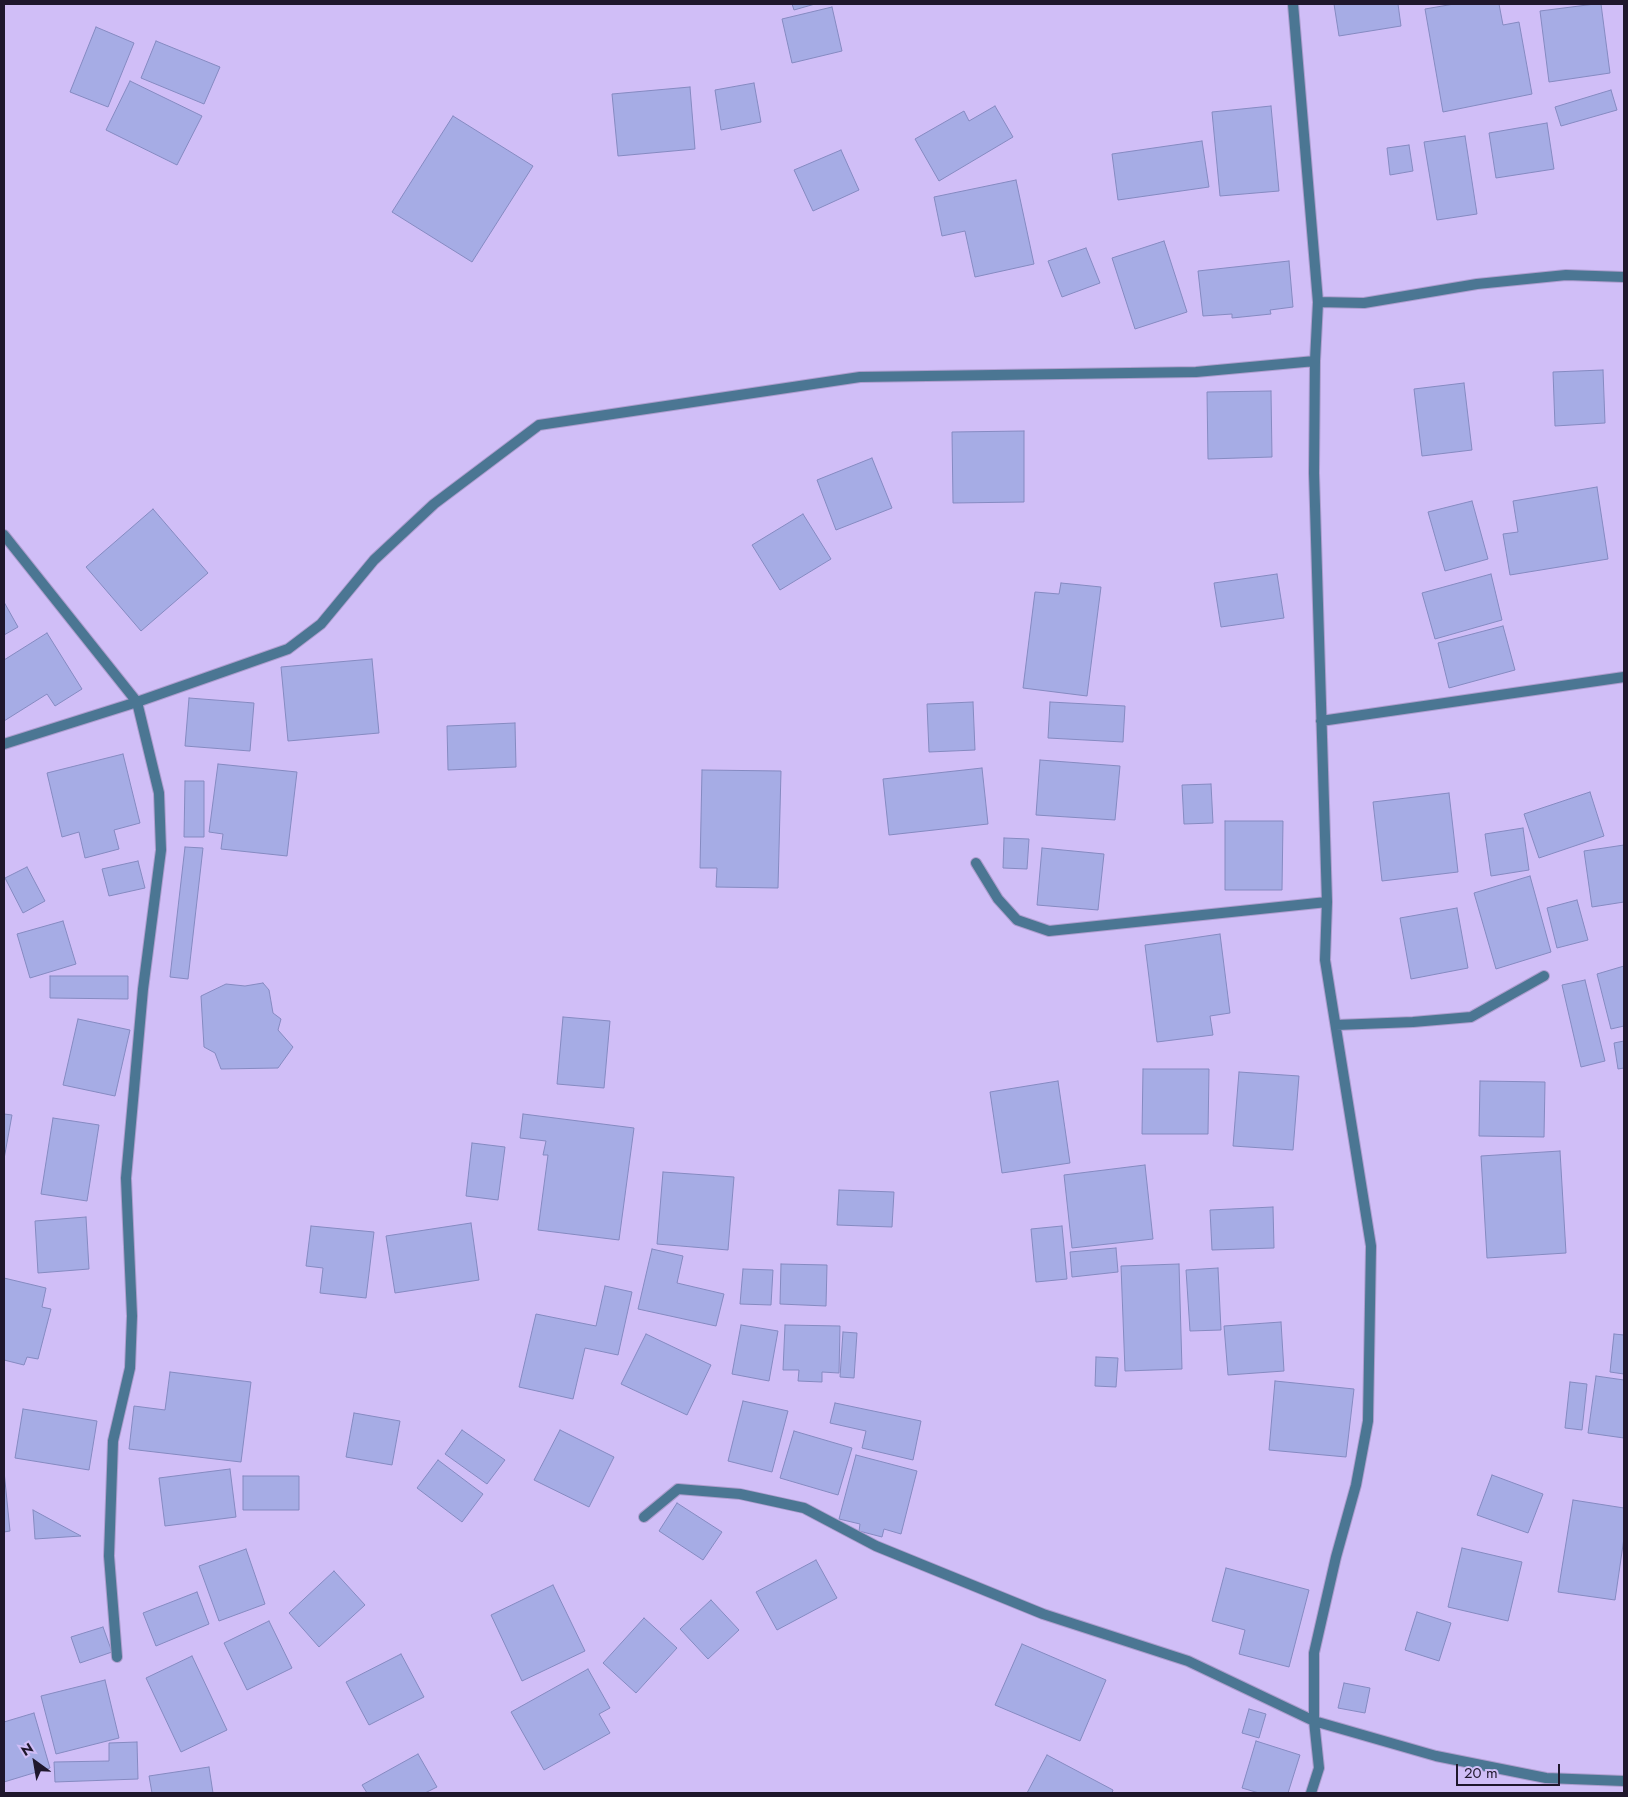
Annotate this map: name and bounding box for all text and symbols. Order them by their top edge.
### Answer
north arrow [10,1737,60,1787]
text: N [17,1738,37,1761]
scale bar [1458,1754,1562,1786]
text: 20 m [1464,1762,1498,1784]

